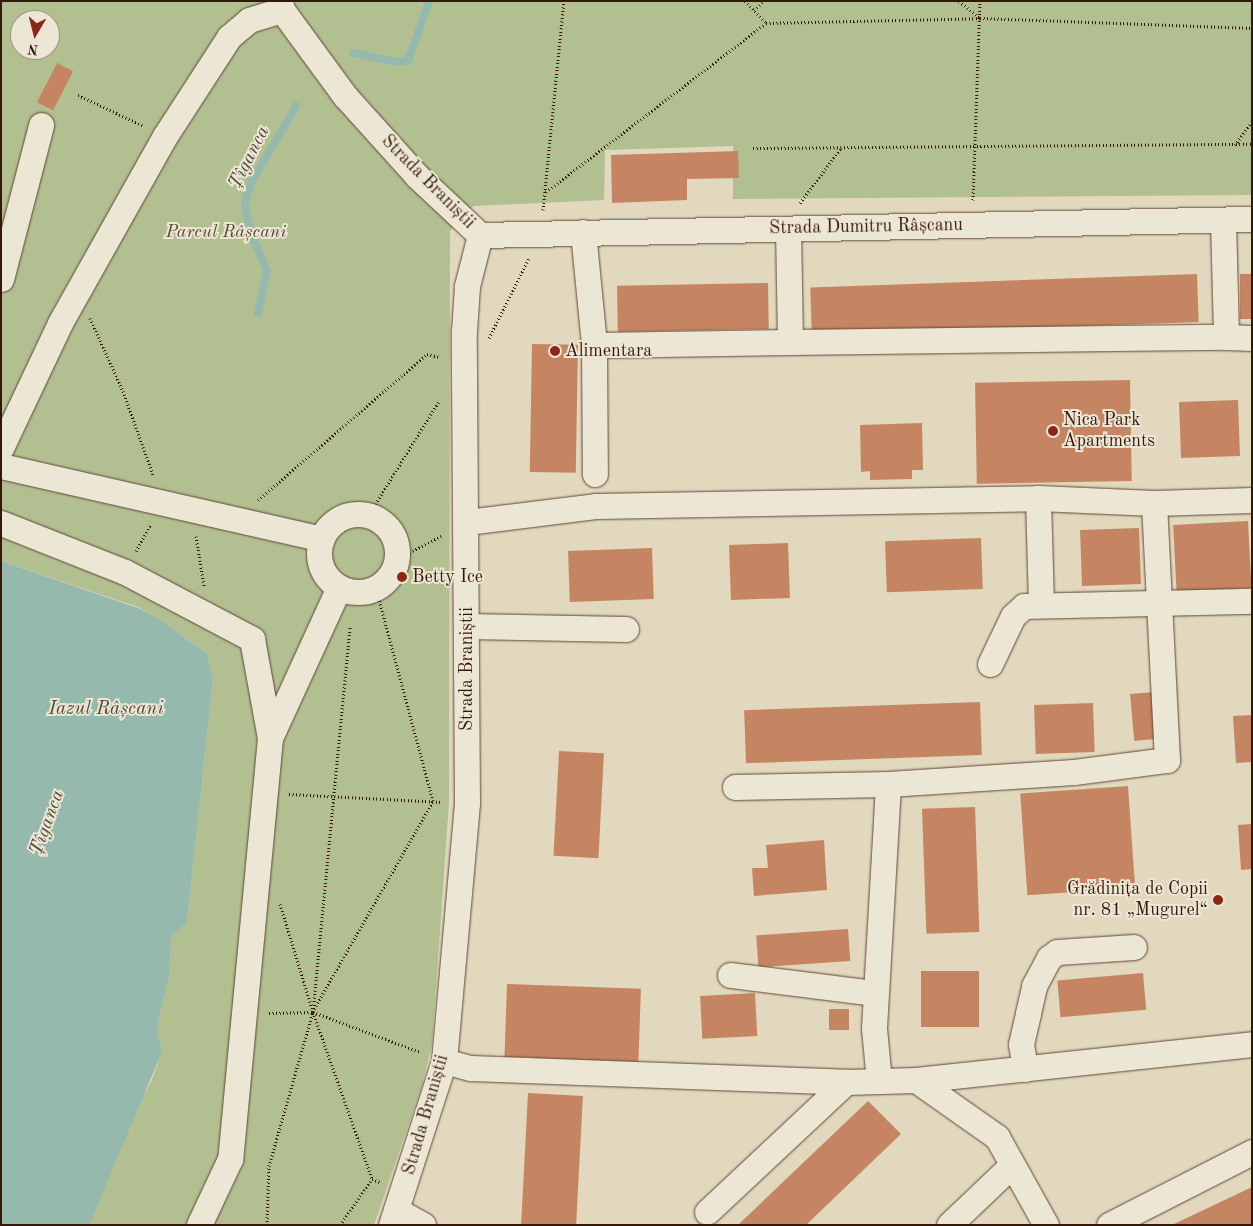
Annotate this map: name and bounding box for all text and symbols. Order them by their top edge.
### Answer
north arrow [10,10,60,60]
text: N [27,41,39,57]
water label: Țîganca [224,123,276,193]
street label: Strada Braniștii [376,130,480,234]
street label: Strada Dumitru Râșcanu [769,215,963,239]
park label: Parcul Râșcani [166,221,286,243]
place label: Alimentara [565,340,652,362]
marker: Alimentara [549,345,561,357]
place label: Nica Park Apartments [1063,410,1155,452]
marker: Nica Park Apartments [1047,425,1059,437]
place label: Betty Ice [412,566,483,588]
marker: Betty Ice [396,571,408,583]
street label: Strada Braniștii [456,607,478,731]
water label: Iazul Râșcani [48,699,164,721]
water label: Țîganca [26,787,70,859]
place label: Grădinița de Copii nr. 81 „Mugurel“ [1067,879,1208,922]
marker: Grădinița de Copii nr. 81 „Mugurel“ [1212,894,1224,906]
street label: Strada Braniștii [399,1052,453,1178]

